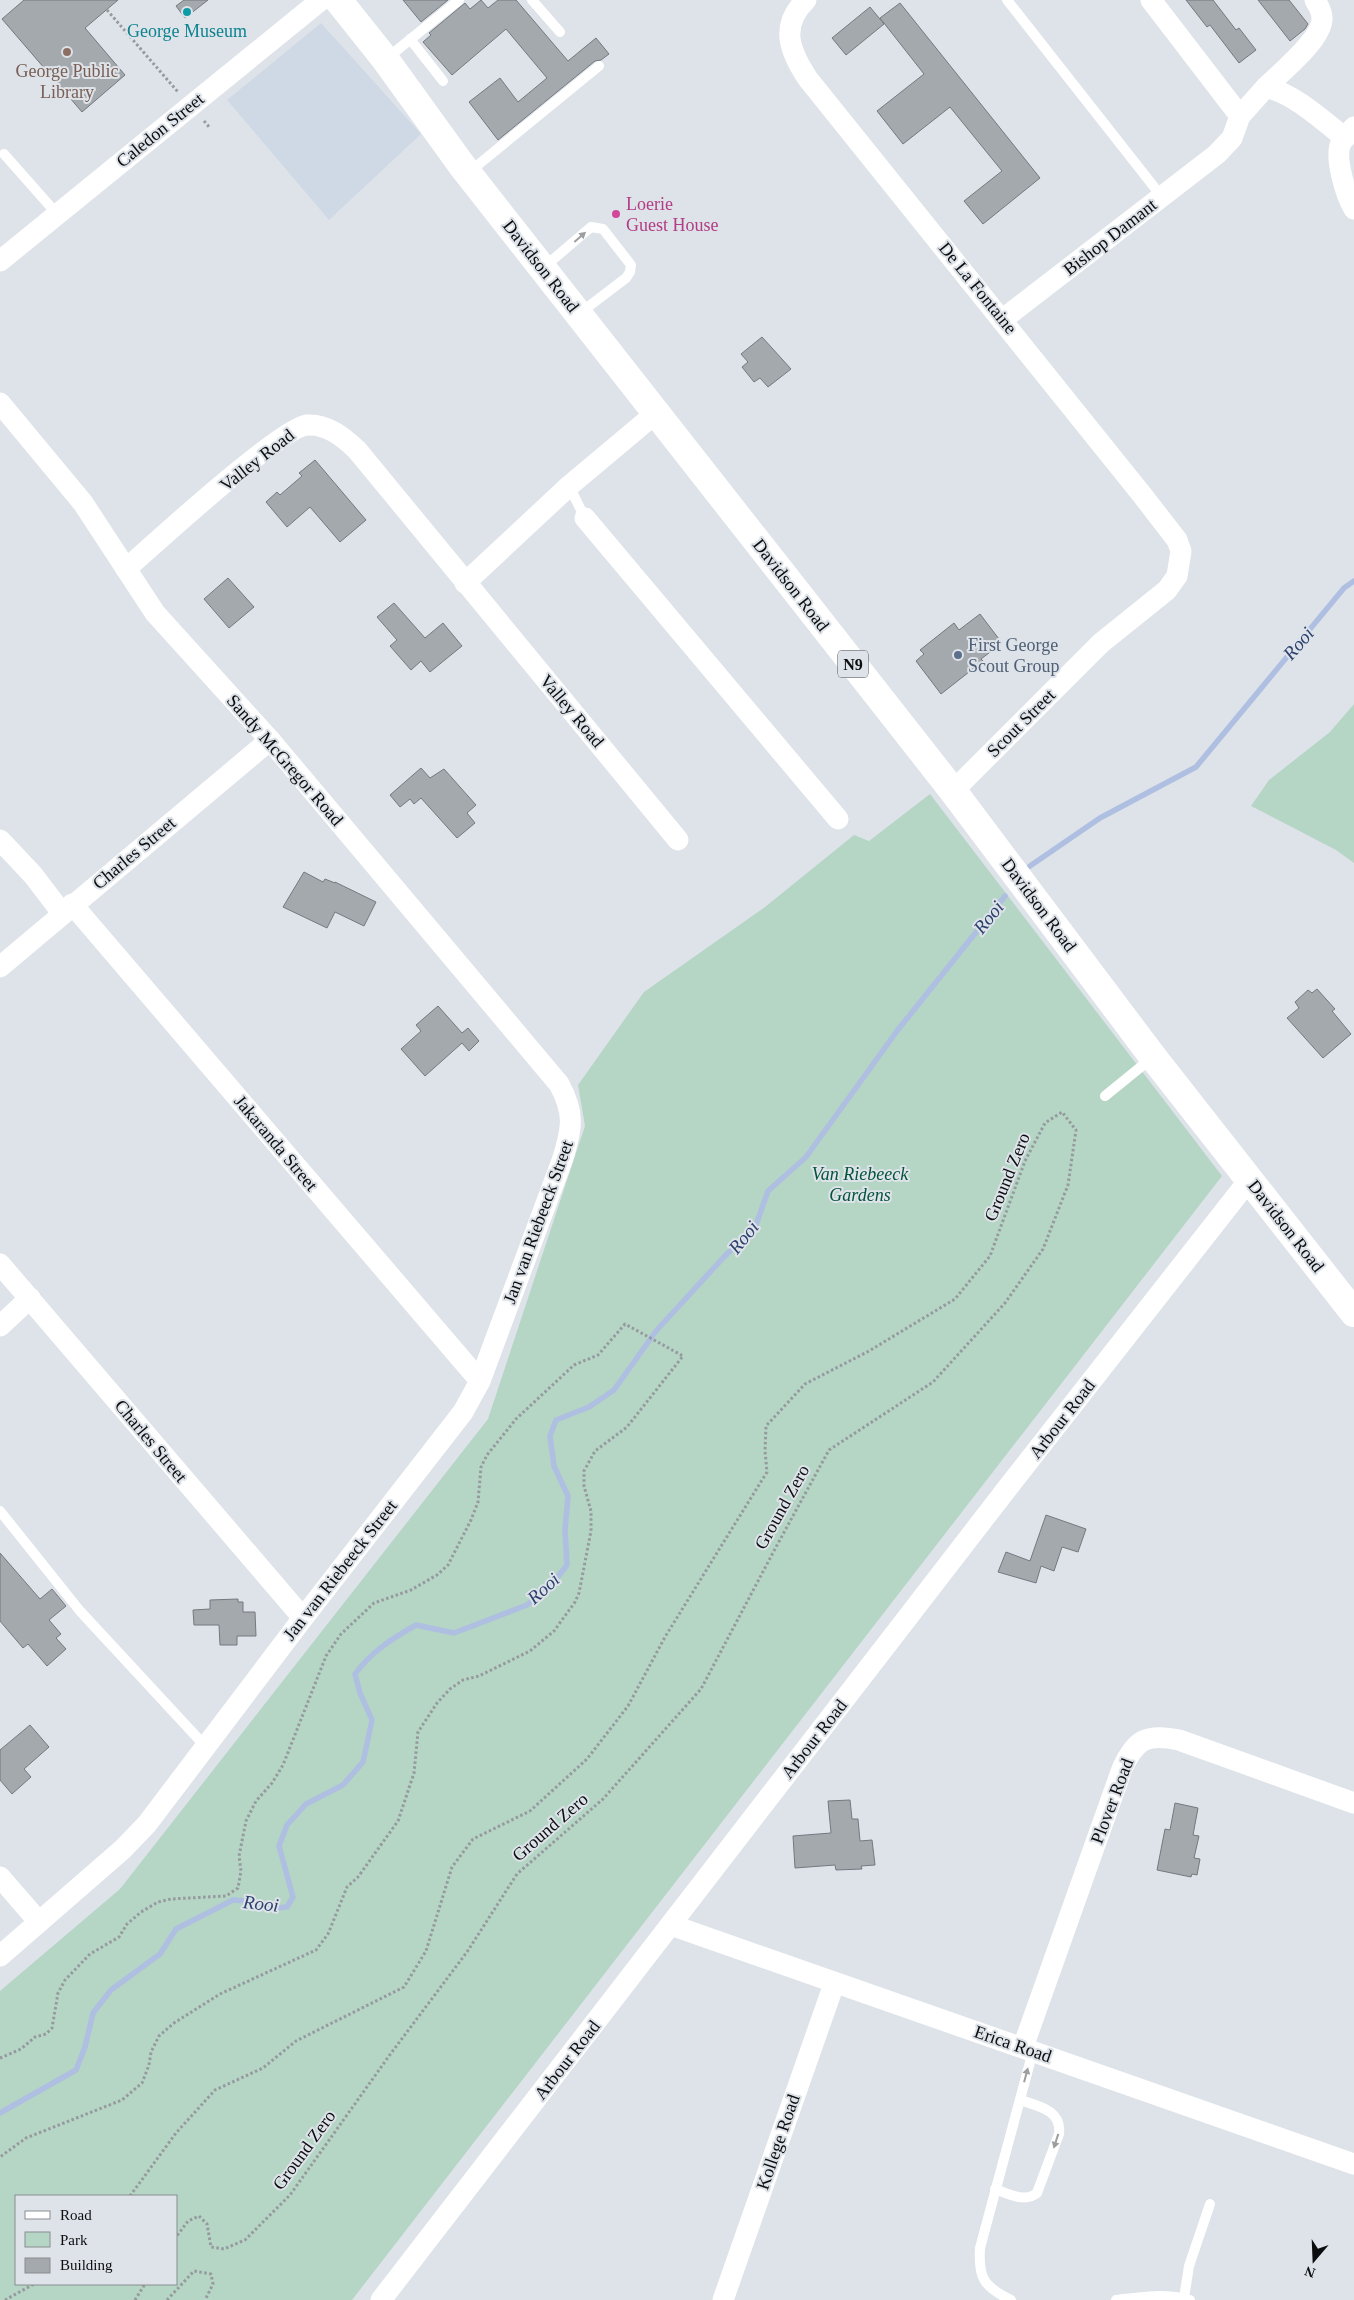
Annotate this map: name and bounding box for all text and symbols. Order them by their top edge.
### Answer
marker: George Museum [181,6,193,18]
place label: George Museum [127,21,247,41]
marker: George Public Library [61,46,73,58]
place label: George Public Library [15,61,119,102]
street label: Caledon Street [112,89,208,171]
place label: Loerie Guest House [626,194,719,235]
street label: Bishop Damant [1060,194,1160,280]
marker: Loerie Guest House [610,208,622,220]
street label: Davidson Road [499,216,583,316]
one-way arrow [573,231,585,243]
street label: De La Fontaine [935,238,1021,338]
street label: Valley Road [216,425,298,495]
street label: Davidson Road [749,535,833,635]
water label: Rooi [1278,623,1318,665]
place label: First George Scout Group [968,635,1060,676]
marker: First George Scout Group [952,649,964,661]
road number: N9 [838,651,868,678]
street label: Valley Road [536,671,608,751]
street label: Scout Street [983,685,1059,761]
street label: Sandy McGregor Road [223,690,347,830]
street label: Charles Street [89,813,179,893]
street label: Davidson Road [997,854,1081,956]
water label: Rooi [968,897,1008,939]
street label: Jakaranda Street [230,1091,322,1195]
street label: Ground Zero [980,1130,1034,1224]
street label: Jan van Riebeeck Street [499,1138,577,1306]
park label: Van Riebeeck Gardens [812,1164,909,1205]
street label: Davidson Road [1244,1176,1328,1276]
water label: Rooi [723,1217,763,1259]
street label: Arbour Road [1025,1376,1099,1462]
street label: Charles Street [111,1396,191,1486]
street label: Ground Zero [751,1461,813,1553]
street label: Jan van Riebeeck Street [279,1496,401,1644]
water label: Rooi [522,1569,564,1609]
street label: Arbour Road [777,1696,851,1782]
street label: Plover Road [1087,1756,1137,1846]
street label: Ground Zero [508,1789,592,1865]
water label: Rooi [241,1891,280,1916]
street label: Arbour Road [530,2017,604,2103]
street label: Erica Road [972,2021,1054,2067]
one-way arrow [1023,2067,1031,2082]
street label: Kollege Road [752,2092,804,2192]
street label: Ground Zero [268,2106,340,2194]
one-way arrow [1052,2134,1059,2149]
legend [15,2195,178,2285]
text: Road [60,2207,92,2223]
text: Park [60,2232,88,2248]
north arrow [1289,2235,1339,2285]
text: Building [60,2257,113,2273]
text: N [1303,2263,1317,2281]

